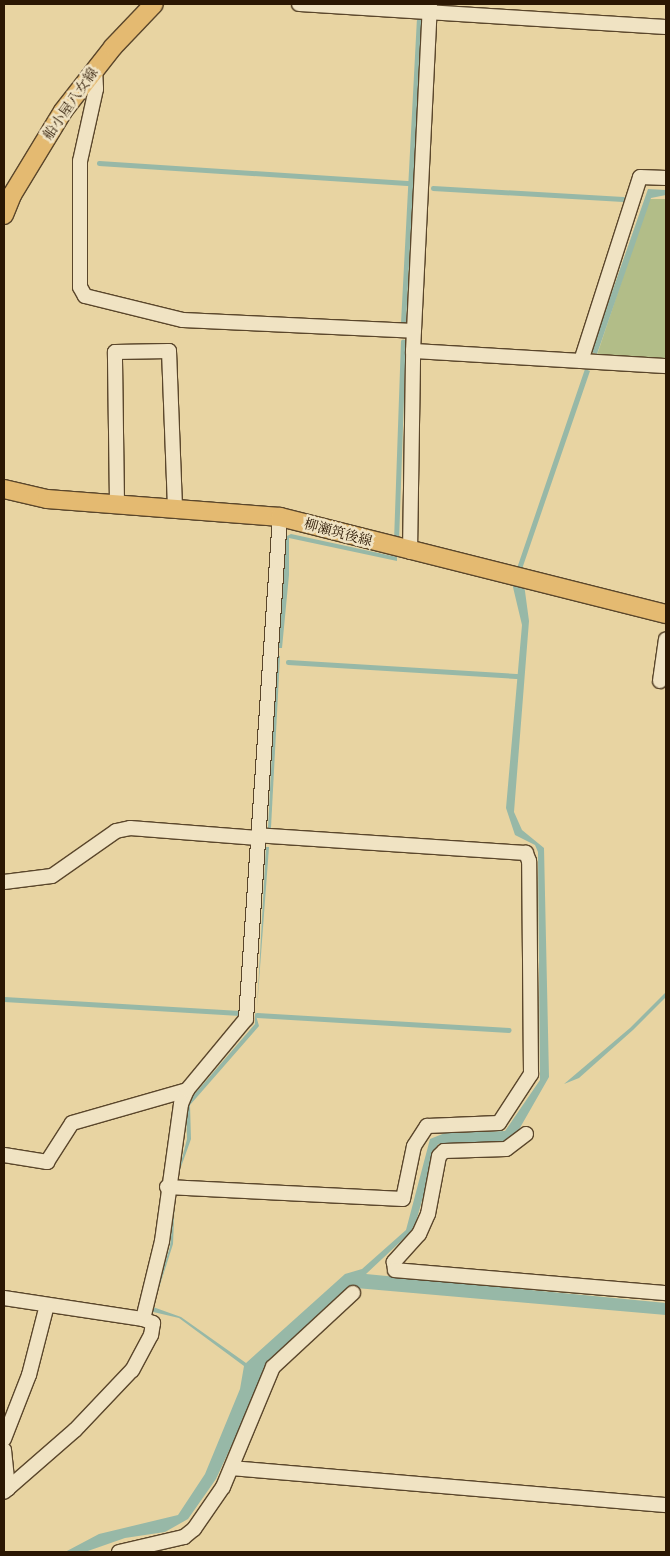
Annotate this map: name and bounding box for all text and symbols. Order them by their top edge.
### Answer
street label: 船小屋八女線 [40,65,102,143]
street label: 柳瀬筑後線 [302,516,374,550]

